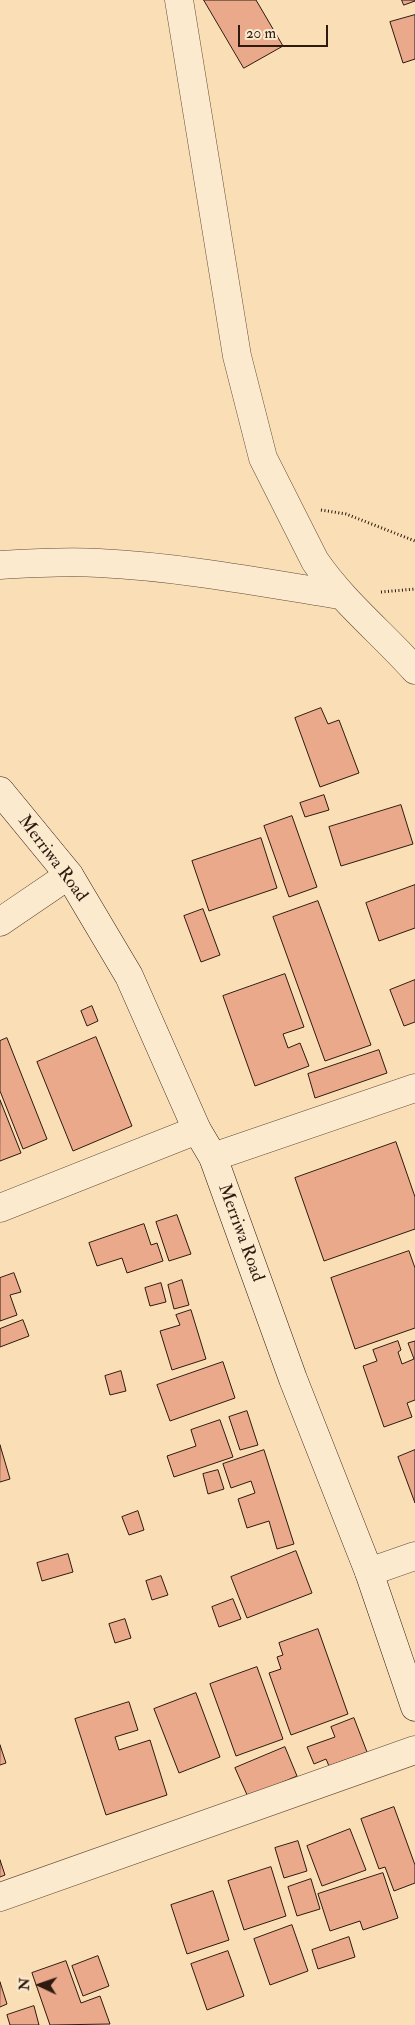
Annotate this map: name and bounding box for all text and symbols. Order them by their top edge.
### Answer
scale bar [240,15,330,47]
text: 20 m [246,24,276,43]
street label: Merriwa Road [13,812,91,906]
street label: Merriwa Road [212,1181,268,1285]
north arrow [15,1960,65,2010]
text: N [16,1977,33,1991]

